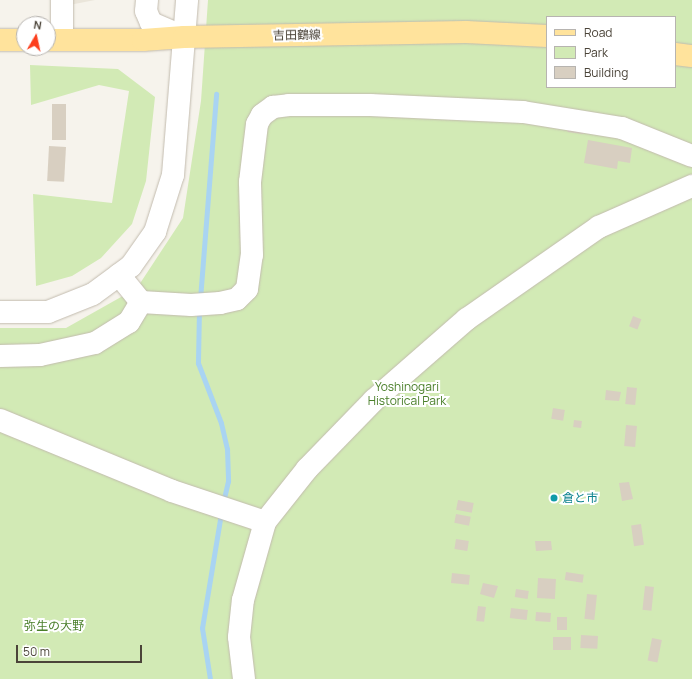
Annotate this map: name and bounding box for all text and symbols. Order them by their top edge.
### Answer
north arrow [16,16,56,56]
legend [546,16,676,88]
text: N [33,17,43,33]
text: Road [584,24,612,41]
street label: 吉田鶴線 [273,27,321,43]
text: Park [584,44,608,61]
text: Building [584,64,628,81]
park label: Yoshinogari Historical Park [368,380,446,408]
place label: 倉と市 [562,491,598,505]
marker: 倉と市 [549,493,559,503]
park label: 弥生の大野 [24,619,84,633]
scale bar [18,637,144,663]
text: 50 m [23,643,50,660]

